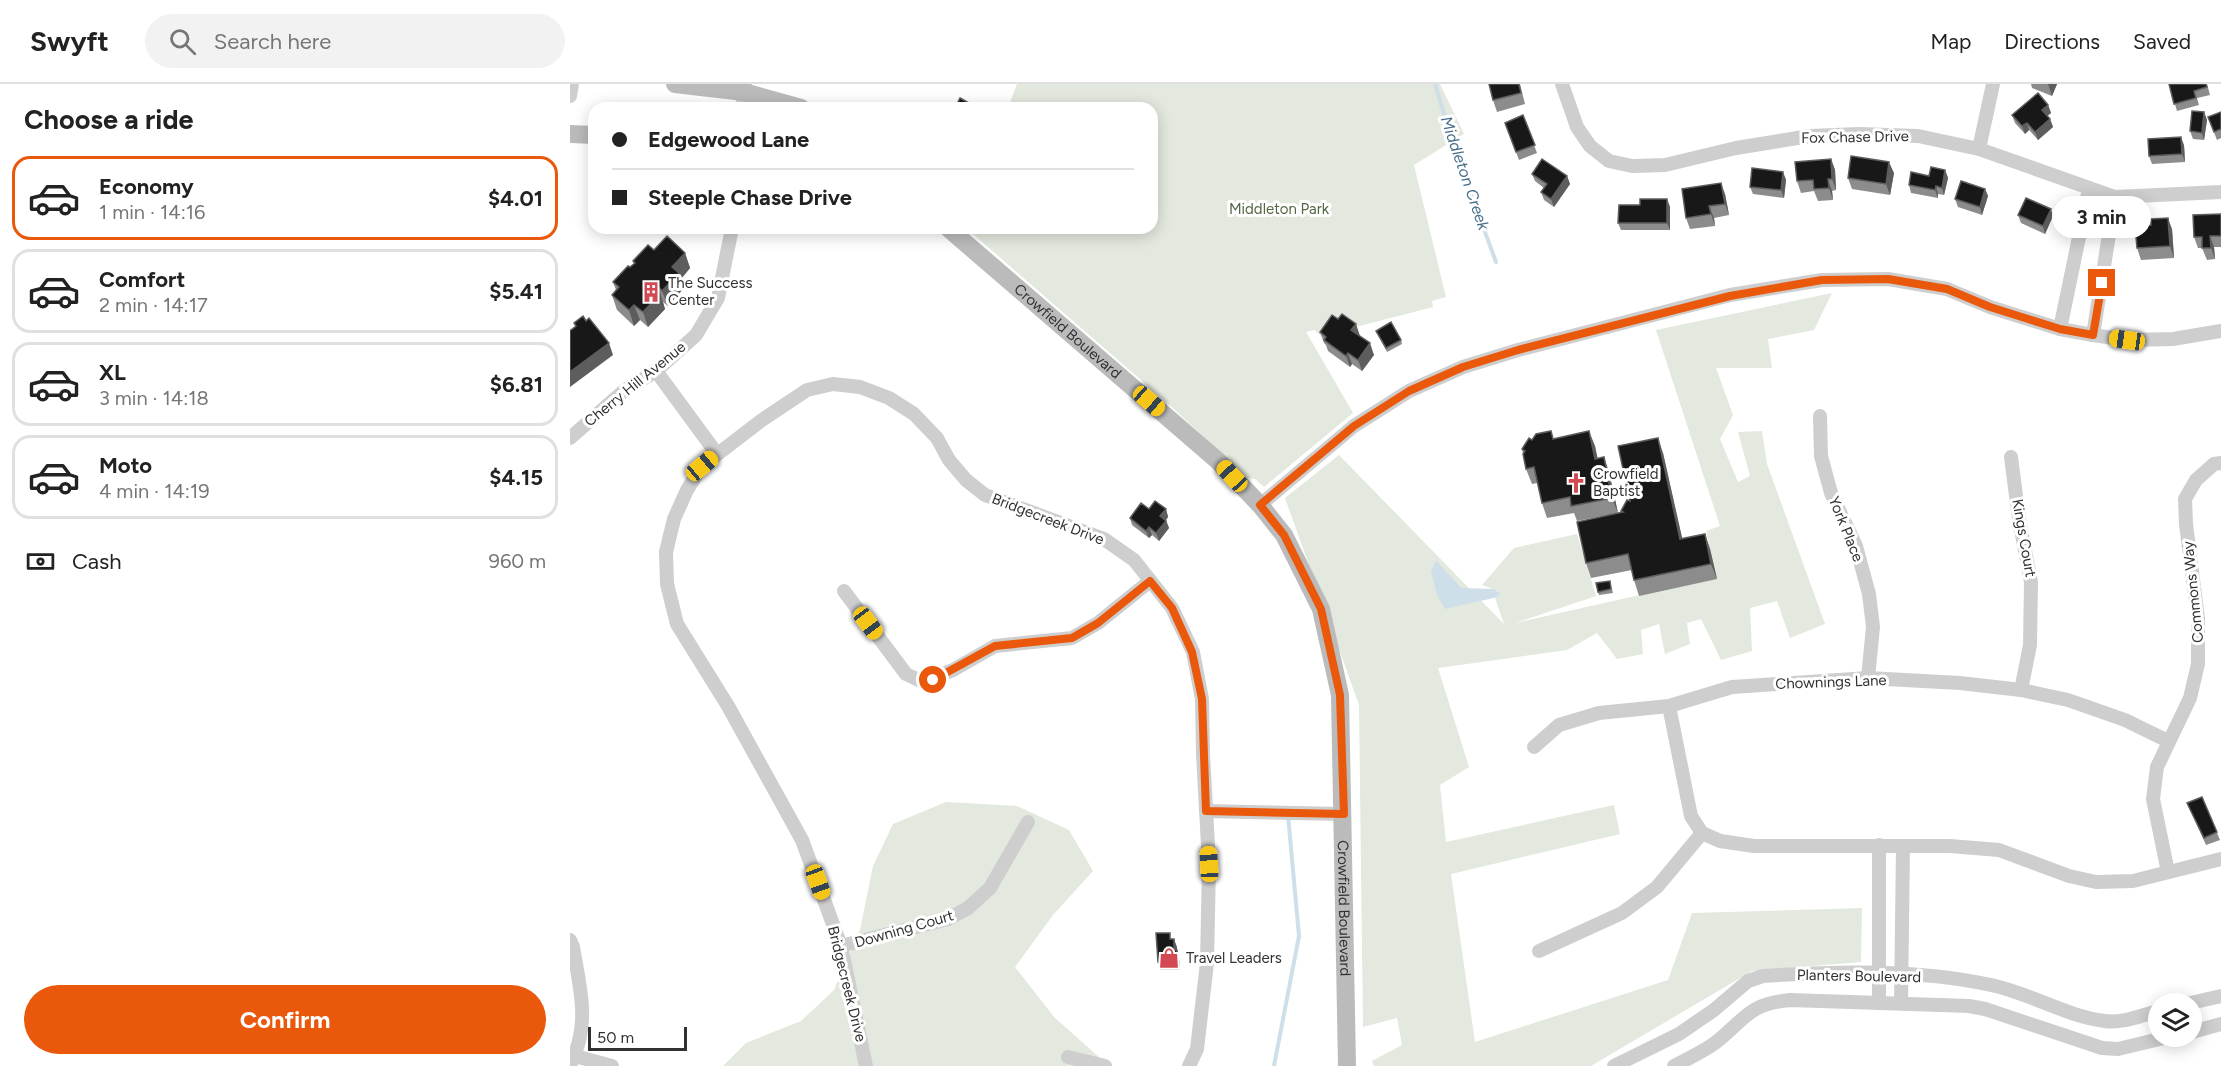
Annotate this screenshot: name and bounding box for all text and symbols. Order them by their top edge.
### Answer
search box [145,14,565,68]
text: Swyft [30,24,109,58]
icon: search [166,25,199,58]
text: Search here [214,28,331,55]
text: Map [1930,29,1971,54]
text: Directions [2004,29,2100,54]
text: Saved [2133,29,2191,54]
text: Choose a ride [24,103,193,136]
water label: Middleton Creek [1437,114,1494,233]
text: Edgewood Lane [648,126,809,153]
street label: Fox Chase Drive [1801,127,1909,147]
icon: car [27,171,81,225]
text: Economy [99,173,194,200]
text: Steeple Chase Drive [648,184,852,211]
text: $4.01 [488,185,543,212]
callout: 3 min [2052,196,2152,238]
text: 1 min · 14:16 [99,200,205,224]
park label: Middleton Park [1229,200,1330,218]
text: 3 min [2077,205,2126,229]
icon: car [27,264,81,318]
text: Comfort [99,266,185,293]
route end [2088,269,2115,296]
place label: The Success Center [668,274,753,309]
text: $5.41 [489,278,543,305]
building icon: The Success Center [639,280,663,304]
street label: Crowfield Boulevard [1010,280,1125,382]
text: 2 min · 14:17 [99,293,208,317]
car [2108,329,2146,351]
street label: Cherry Hill Avenue [581,338,689,430]
icon: car [27,357,81,411]
text: XL [99,359,126,386]
text: $6.81 [490,371,543,398]
car [1130,382,1168,420]
text: 3 min · 14:18 [99,386,209,410]
car [682,448,722,484]
icon: car [27,450,81,504]
text: Moto [99,452,152,479]
car [1213,457,1251,495]
text: $4.15 [489,464,543,491]
place label: Crowfield Baptist [1593,465,1658,500]
church icon: Crowfield Baptist [1564,471,1588,495]
text: 4 min · 14:19 [99,479,209,503]
street label: Bridgecreek Drive [989,489,1107,549]
street label: York Place [1825,494,1867,564]
street label: Kings Court [2008,497,2040,579]
street label: Commons Way [2179,540,2207,644]
icon: cash [24,545,57,578]
text: Cash [72,548,122,575]
text: 960 m [489,549,546,573]
car [850,603,886,643]
route start [919,666,946,693]
street label: Chownings Lane [1775,671,1887,693]
street label: Crowfield Boulevard [1334,840,1354,976]
car [1199,846,1219,882]
car [803,862,833,902]
street label: Downing Court [853,906,956,952]
street label: Bridgecreek Drive [824,924,870,1044]
shop icon: Travel Leaders [1157,946,1181,970]
place label: Travel Leaders [1186,949,1282,967]
street label: Planters Boulevard [1797,966,1921,986]
button: Confirm [24,985,546,1054]
map controls [2148,993,2202,1047]
button: layers [2148,993,2202,1047]
scale bar [588,1024,687,1052]
text: 50 m [597,1028,634,1047]

